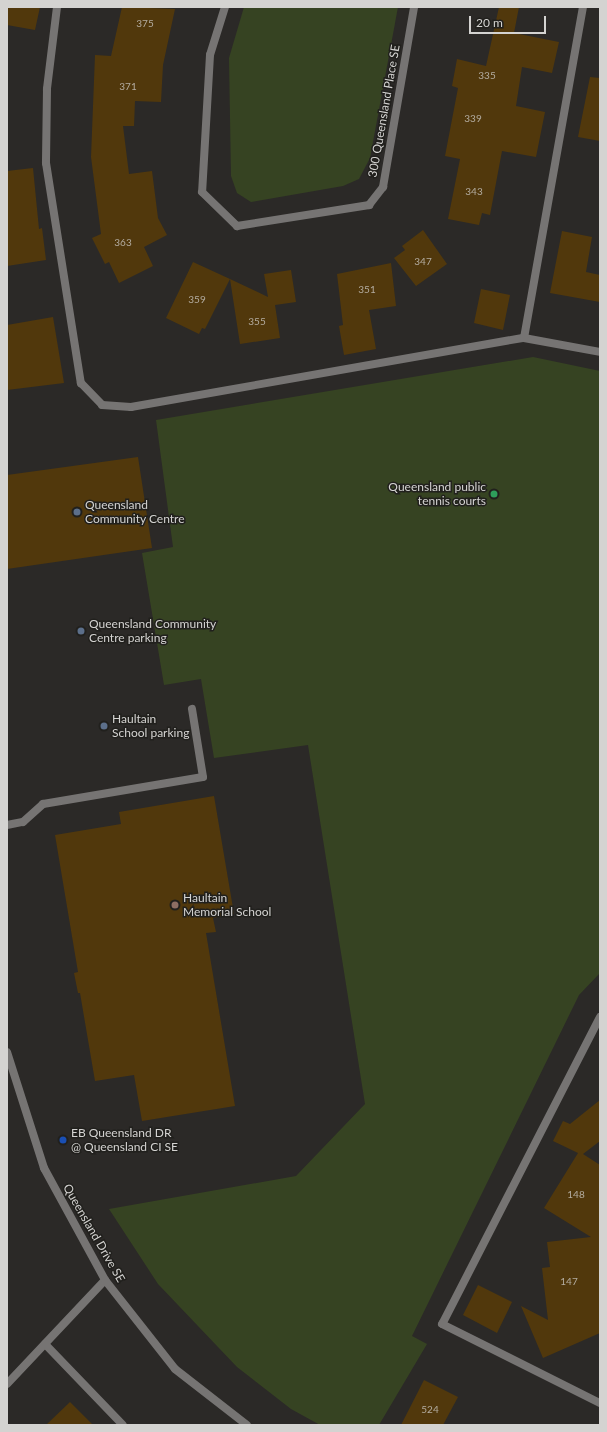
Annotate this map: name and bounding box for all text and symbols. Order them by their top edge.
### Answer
scale bar [471,8,548,34]
text: 20 m [476,15,503,30]
house number: 375 [136,18,154,30]
street label: 300 Queensland Place SE [365,44,403,178]
house number: 335 [478,70,496,82]
house number: 371 [119,81,137,93]
house number: 339 [464,113,482,125]
house number: 343 [465,186,483,198]
house number: 363 [114,237,132,249]
house number: 347 [414,256,432,268]
house number: 351 [358,284,376,296]
house number: 359 [188,294,206,306]
house number: 355 [248,316,266,328]
place label: Queensland public tennis courts [388,480,486,508]
marker: Queensland public tennis courts [489,489,499,499]
place label: Queensland Community Centre [85,498,185,526]
marker: Queensland Community Centre [72,507,82,517]
place label: Queensland Community Centre parking [89,617,216,645]
marker: Queensland Community Centre parking [76,626,86,636]
place label: Haultain School parking [112,712,189,740]
marker: Haultain School parking [99,721,109,731]
place label: Haultain Memorial School [183,891,271,919]
marker: Haultain Memorial School [170,900,180,910]
place label: EB Queensland DR @ Queensland CI SE [71,1126,178,1154]
marker: EB Queensland DR @ Queensland CI SE [58,1135,68,1145]
street label: Queensland Drive SE [60,1181,128,1285]
house number: 148 [567,1189,585,1201]
house number: 147 [560,1276,578,1288]
house number: 524 [421,1404,439,1416]

